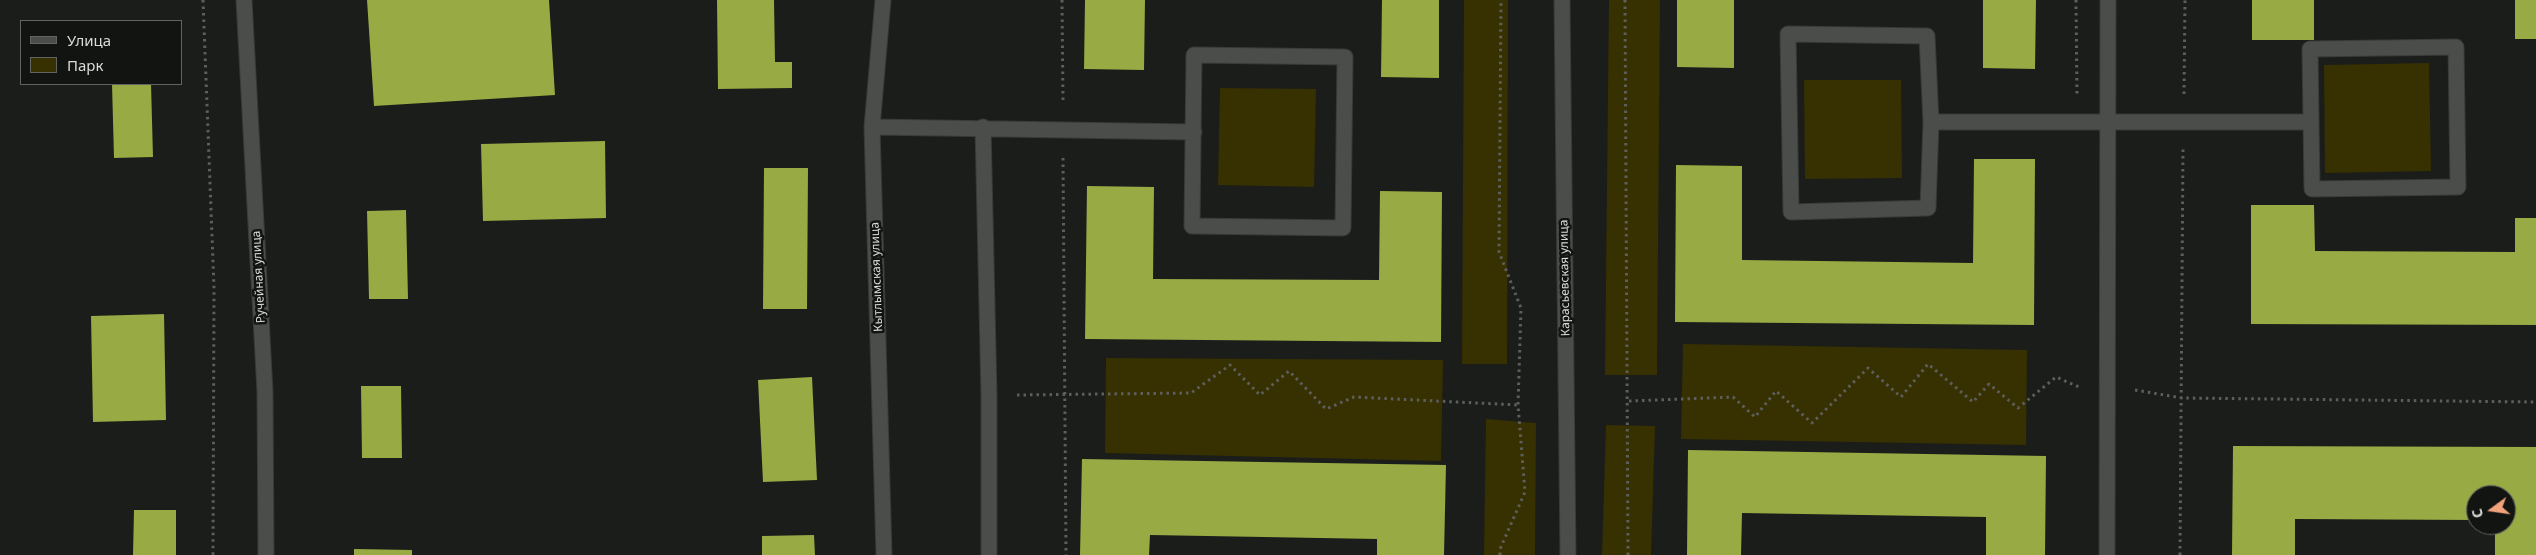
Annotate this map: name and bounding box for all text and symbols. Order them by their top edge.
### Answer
legend [20,20,182,85]
text: Улица [67,30,111,50]
text: Парк [67,55,103,75]
street label: Карасьевская улица [1557,220,1573,336]
street label: Кытлымская улица [868,222,886,332]
street label: Ручейная улица [249,230,269,324]
north arrow [2466,485,2516,535]
text: С [2467,507,2487,520]

